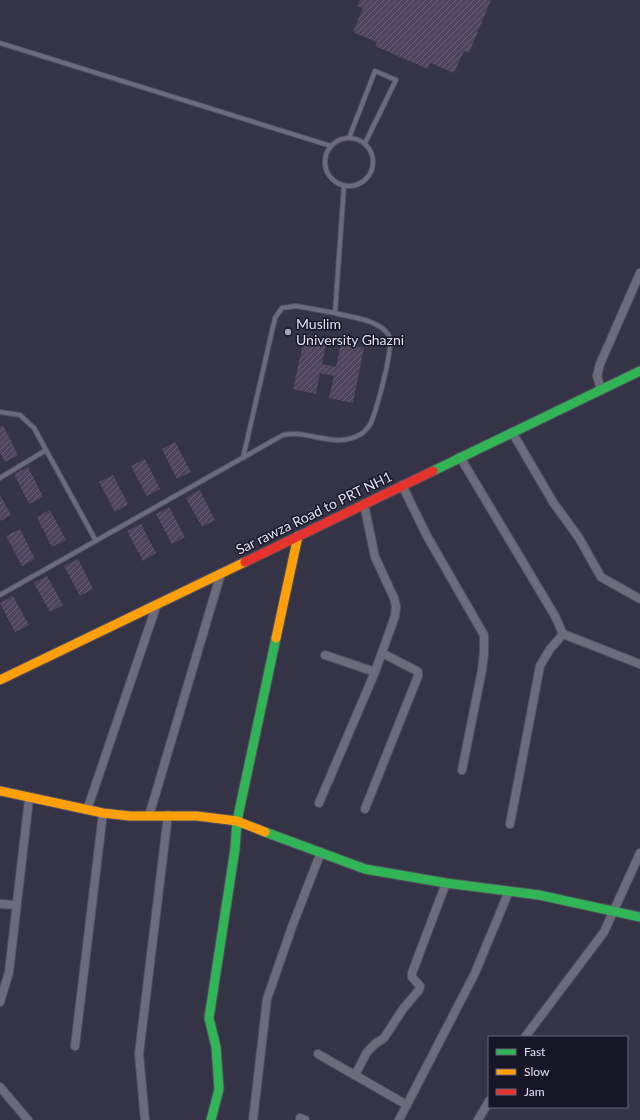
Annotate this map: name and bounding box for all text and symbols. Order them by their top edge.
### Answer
place label: Muslim University Ghazni [296,315,404,348]
marker: Muslim University Ghazni [283,327,293,337]
street label: Sar rawza Road to PRT NH1 [233,467,395,558]
legend [488,1036,628,1108]
text: Fast [524,1044,546,1059]
text: Slow [524,1064,550,1079]
text: Jam [524,1084,545,1099]

